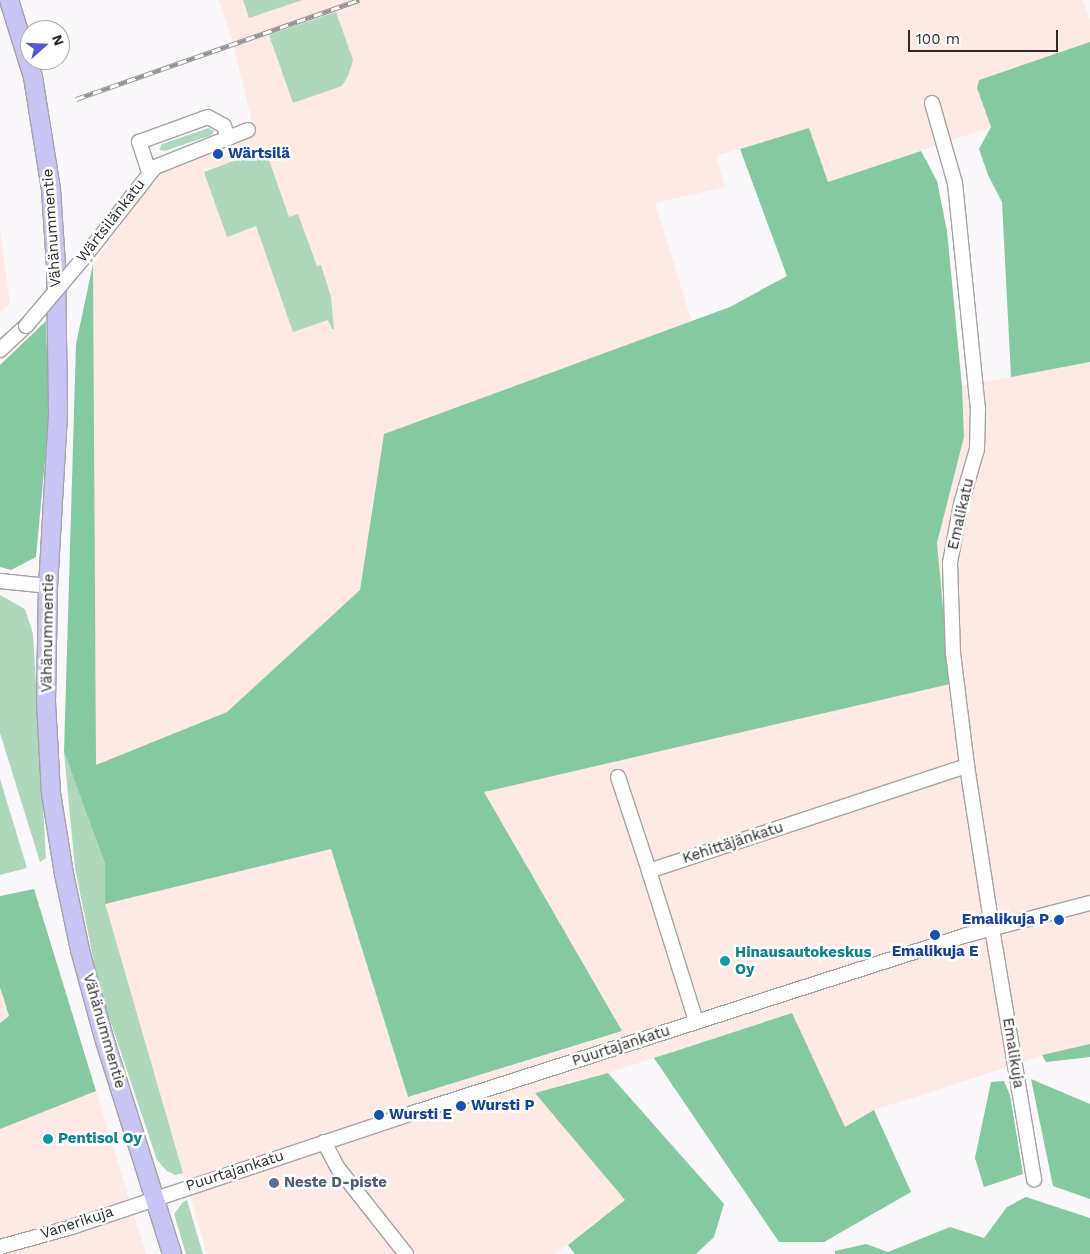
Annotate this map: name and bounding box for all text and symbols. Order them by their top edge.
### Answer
north arrow [20,20,70,70]
scale bar [910,20,1060,52]
text: 100 m [916,30,960,48]
text: N [49,33,67,48]
place label: Wärtsilä [228,145,290,163]
marker: Wärtsilä [212,148,224,160]
street label: Vähänummentie [39,168,65,288]
street label: Wärtsilänkatu [73,176,149,266]
street label: Emalikatu [944,476,978,552]
street label: Vähänummentie [38,573,58,693]
street label: Kehittäjänkatu [680,818,786,868]
place label: Emalikuja P [962,911,1049,929]
marker: Emalikuja P [1053,914,1065,926]
marker: Emalikuja E [929,929,941,941]
place label: Hinausautokeskus Oy [735,943,871,978]
place label: Emalikuja E [892,943,978,961]
marker: Hinausautokeskus Oy [719,955,731,967]
street label: Vähänummentie [79,971,129,1091]
street label: Emalikuja [999,1016,1027,1090]
street label: Puurtajankatu [570,1022,672,1070]
place label: Wursti P [471,1097,534,1115]
marker: Wursti P [455,1100,467,1112]
place label: Wursti E [389,1106,452,1124]
marker: Wursti E [373,1109,385,1121]
place label: Pentisol Oy [58,1130,142,1148]
marker: Pentisol Oy [42,1133,54,1145]
street label: Puurtajankatu [184,1147,286,1195]
place label: Neste D-piste [284,1174,387,1192]
marker: Neste D-piste [268,1177,280,1189]
street label: Vanerikuja [38,1203,116,1243]

